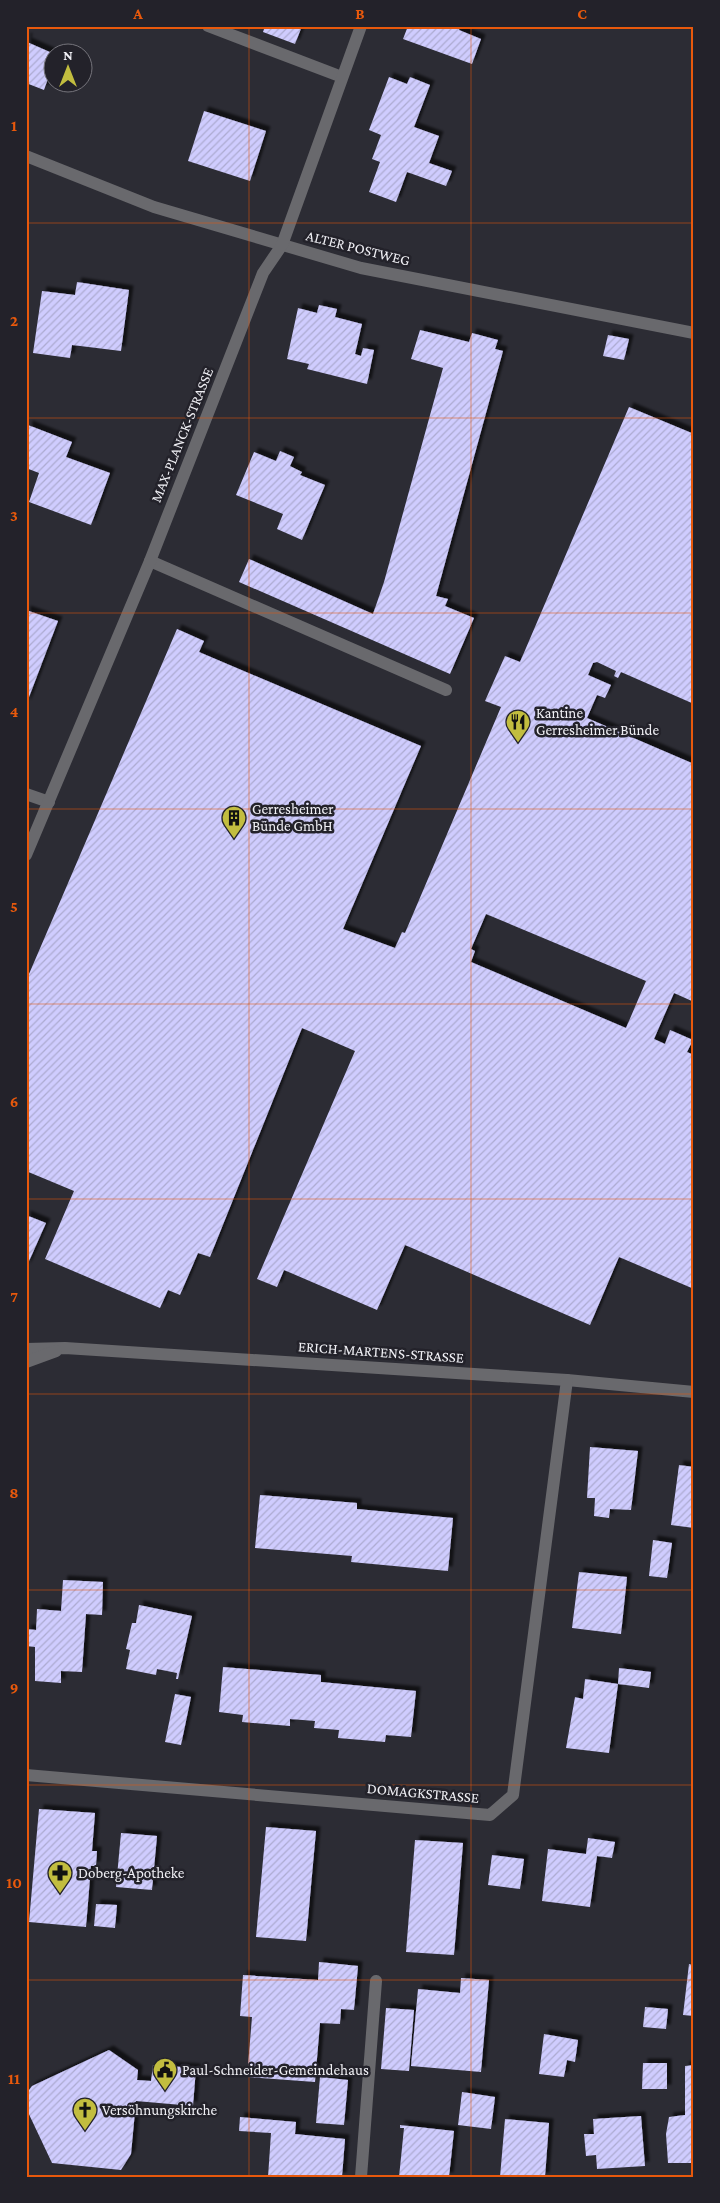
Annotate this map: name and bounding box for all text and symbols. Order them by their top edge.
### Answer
text: A [132,5,143,22]
text: B [355,5,365,22]
text: C [577,5,587,22]
north arrow [42,42,92,92]
text: N [63,47,73,63]
text: 1 [11,117,17,134]
street label: ALTER POSTWEG [304,227,412,269]
text: 2 [10,312,18,329]
street label: MAX-PLANCK-STRASSE [148,365,216,505]
text: 3 [10,507,18,524]
text: 4 [10,703,19,720]
place label: Kantine Gerresheimer Bünde [536,705,659,738]
restaurant icon: Kantine Gerresheimer Bünde [505,709,531,743]
place label: Gerresheimer Bünde GmbH [252,801,334,834]
building icon: Gerresheimer Bünde GmbH [221,805,247,839]
text: 5 [10,898,18,915]
text: 6 [10,1093,18,1110]
text: 7 [10,1288,18,1305]
street label: ERICH-MARTENS-STRASSE [297,1338,465,1366]
text: 8 [9,1484,19,1501]
text: 9 [10,1679,18,1696]
street label: DOMAGKSTRASSE [366,1780,480,1806]
pharmacy icon: Doberg-Apotheke [47,1860,73,1894]
place label: Doberg-Apotheke [78,1865,185,1882]
text: 10 [6,1874,22,1891]
public building icon: Paul-Schneider-Gemeindehaus [152,2057,178,2091]
place label: Paul-Schneider-Gemeindehaus [182,2062,369,2078]
text: 11 [8,2070,20,2087]
church icon: Versöhnungskirche [72,2097,98,2131]
place label: Versöhnungskirche [102,2102,218,2119]

